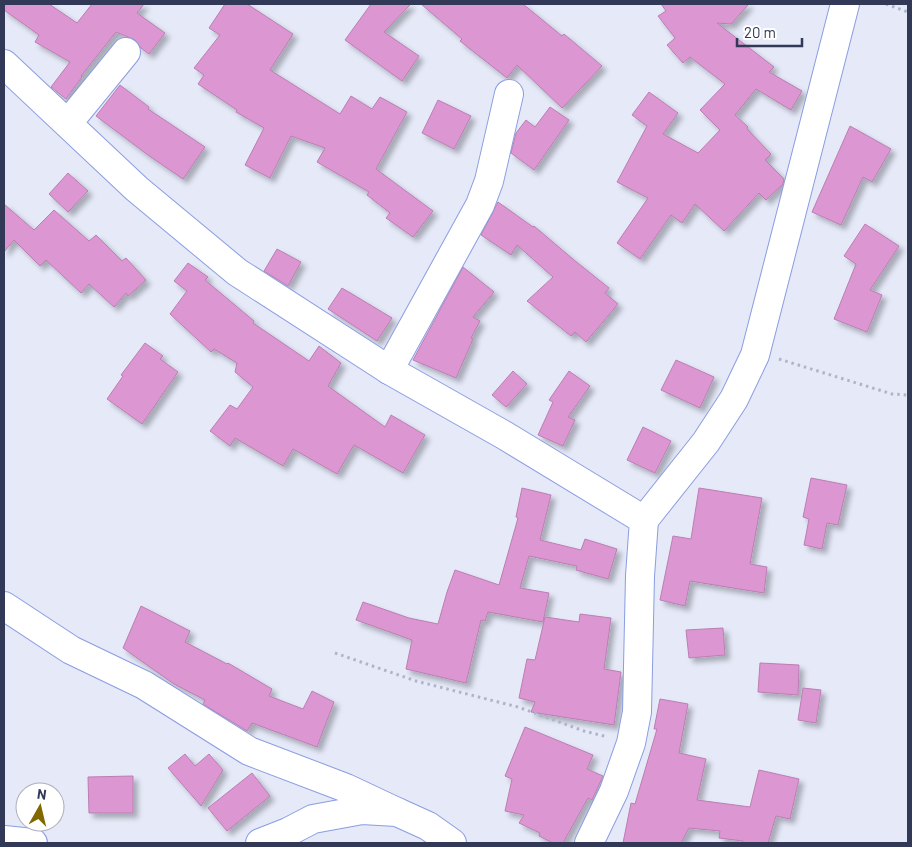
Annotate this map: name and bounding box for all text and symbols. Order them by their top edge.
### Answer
scale bar [737,15,802,47]
text: 20 m [744,23,776,41]
north arrow [15,782,65,832]
text: N [36,785,48,803]

